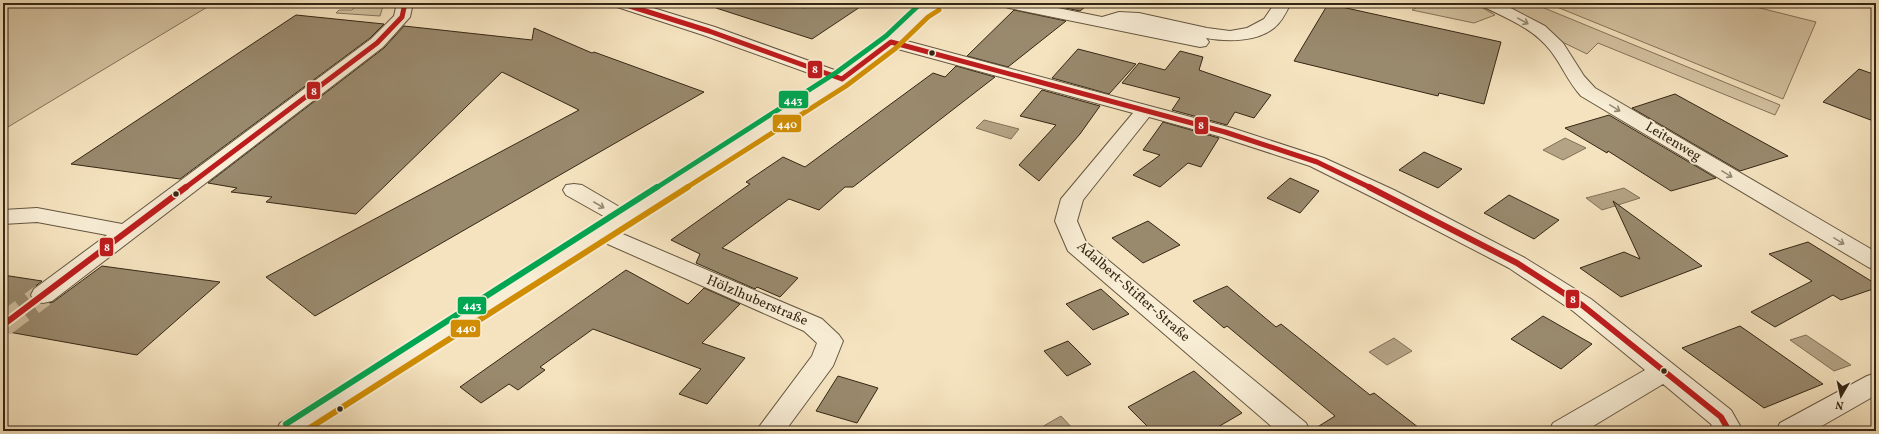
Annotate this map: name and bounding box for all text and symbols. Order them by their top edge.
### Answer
one-way arrow [1517,18,1529,26]
unlabelled marker [927,48,937,58]
line badge: 8 [807,60,823,79]
text: 8 [812,63,818,78]
line badge: 8 [306,81,321,100]
text: 8 [311,85,317,100]
line badge: 443 [778,90,809,109]
text: 443 [784,94,803,109]
one-way arrow [1609,105,1621,113]
line badge: 440 [772,114,802,133]
line badge: 8 [1194,116,1209,135]
text: 440 [777,118,797,133]
street label: Leitenweg [1641,118,1705,166]
text: 8 [1198,119,1204,134]
one-way arrow [1721,171,1733,179]
unlabelled marker [171,189,181,199]
one-way arrow [593,202,605,210]
line badge: 8 [99,237,114,257]
street label: Adalbert-Stifter-Straße [1072,237,1194,347]
one-way arrow [1833,237,1845,245]
text: 8 [104,241,110,256]
street label: Hölzlhuberstraße [703,271,811,331]
line badge: 8 [1565,289,1580,309]
text: 8 [1570,293,1576,308]
line badge: 443 [457,296,487,315]
text: 443 [463,299,482,314]
line badge: 440 [450,319,481,338]
text: 440 [456,322,476,337]
unlabelled marker [1659,366,1669,376]
north arrow [1821,376,1861,416]
text: N [1835,396,1845,412]
unlabelled marker [335,404,345,414]

